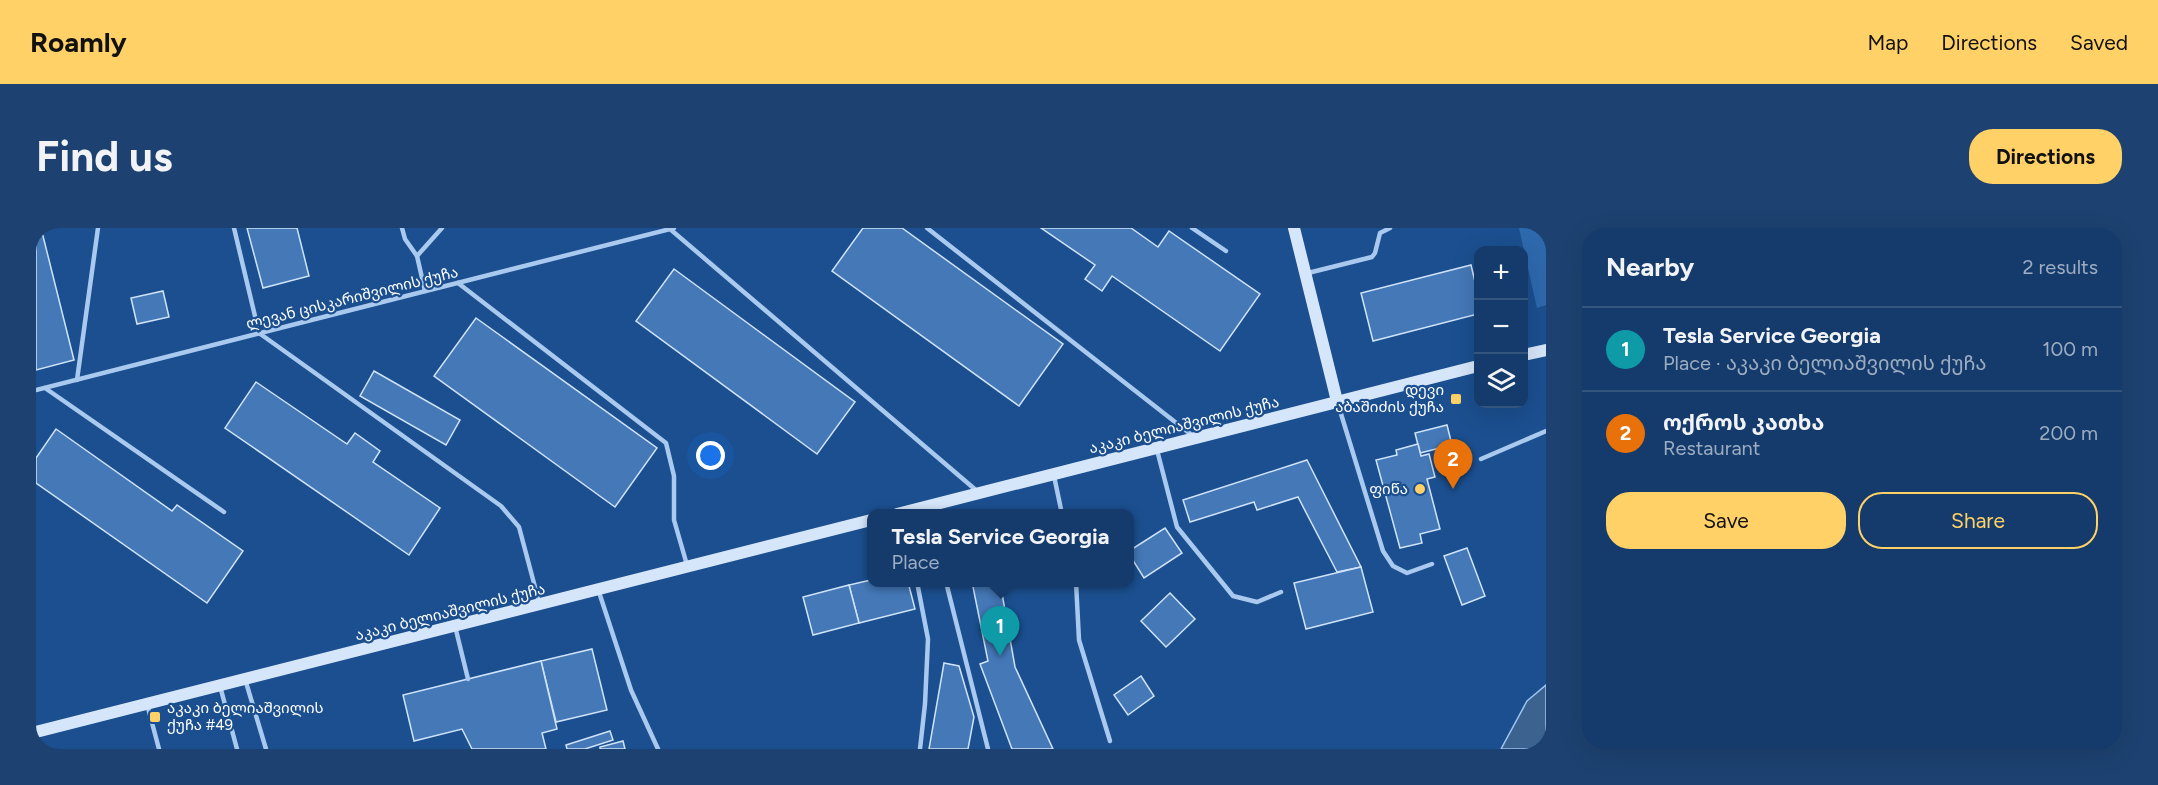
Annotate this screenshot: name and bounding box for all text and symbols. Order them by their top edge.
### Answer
text: Roamly [30,25,127,59]
text: Map [1867,30,1908,55]
text: Directions [1941,30,2037,55]
text: Saved [2070,30,2128,55]
button: Directions [1969,129,2122,184]
text: Find us [36,131,173,182]
map controls [1474,246,1528,408]
button: + [1474,246,1528,300]
text: Nearby [1606,251,1694,283]
text: 2 results [2022,255,2098,279]
street label: ლევან ცისკარიშვილის ქუჩა [244,263,460,333]
button: − [1474,300,1528,354]
text: Tesla Service Georgia [1663,322,1881,349]
text: 1 [1621,337,1630,361]
text: 100 m [2042,337,2098,361]
text: Place · აკაკი ბელიაშვილის ქუჩა [1663,351,1986,375]
button: layers [1474,354,1528,408]
place label: დევი აბაშიძის ქუჩა [1335,381,1444,416]
marker: დევი აბაშიძის ქუჩა [1449,392,1463,406]
street label: აკაკი ბელიაშვილის ქუჩა [1087,393,1281,457]
text: ოქროს კათხა [1663,409,1824,436]
text: 2 [1620,421,1631,445]
text: 200 m [2039,421,2098,445]
text: Restaurant [1663,436,1760,460]
pin: 2 [1434,440,1472,489]
your location [696,441,725,470]
place label: ფიწა [1369,480,1408,498]
marker: ფიწა [1413,482,1427,496]
button: Save [1606,492,1846,549]
button: Share [1858,492,2098,549]
popup [867,509,1134,587]
text: Tesla Service Georgia [892,523,1109,550]
text: Place [892,550,939,574]
street label: აკაკი ბელიაშვილის ქუჩა [353,580,547,644]
pin: 1 [980,606,1020,656]
place label: აკაკი ბელიაშვილის ქუჩა #49 [167,699,324,734]
marker: აკაკი ბელიაშვილის ქუჩა #49 [148,710,162,724]

